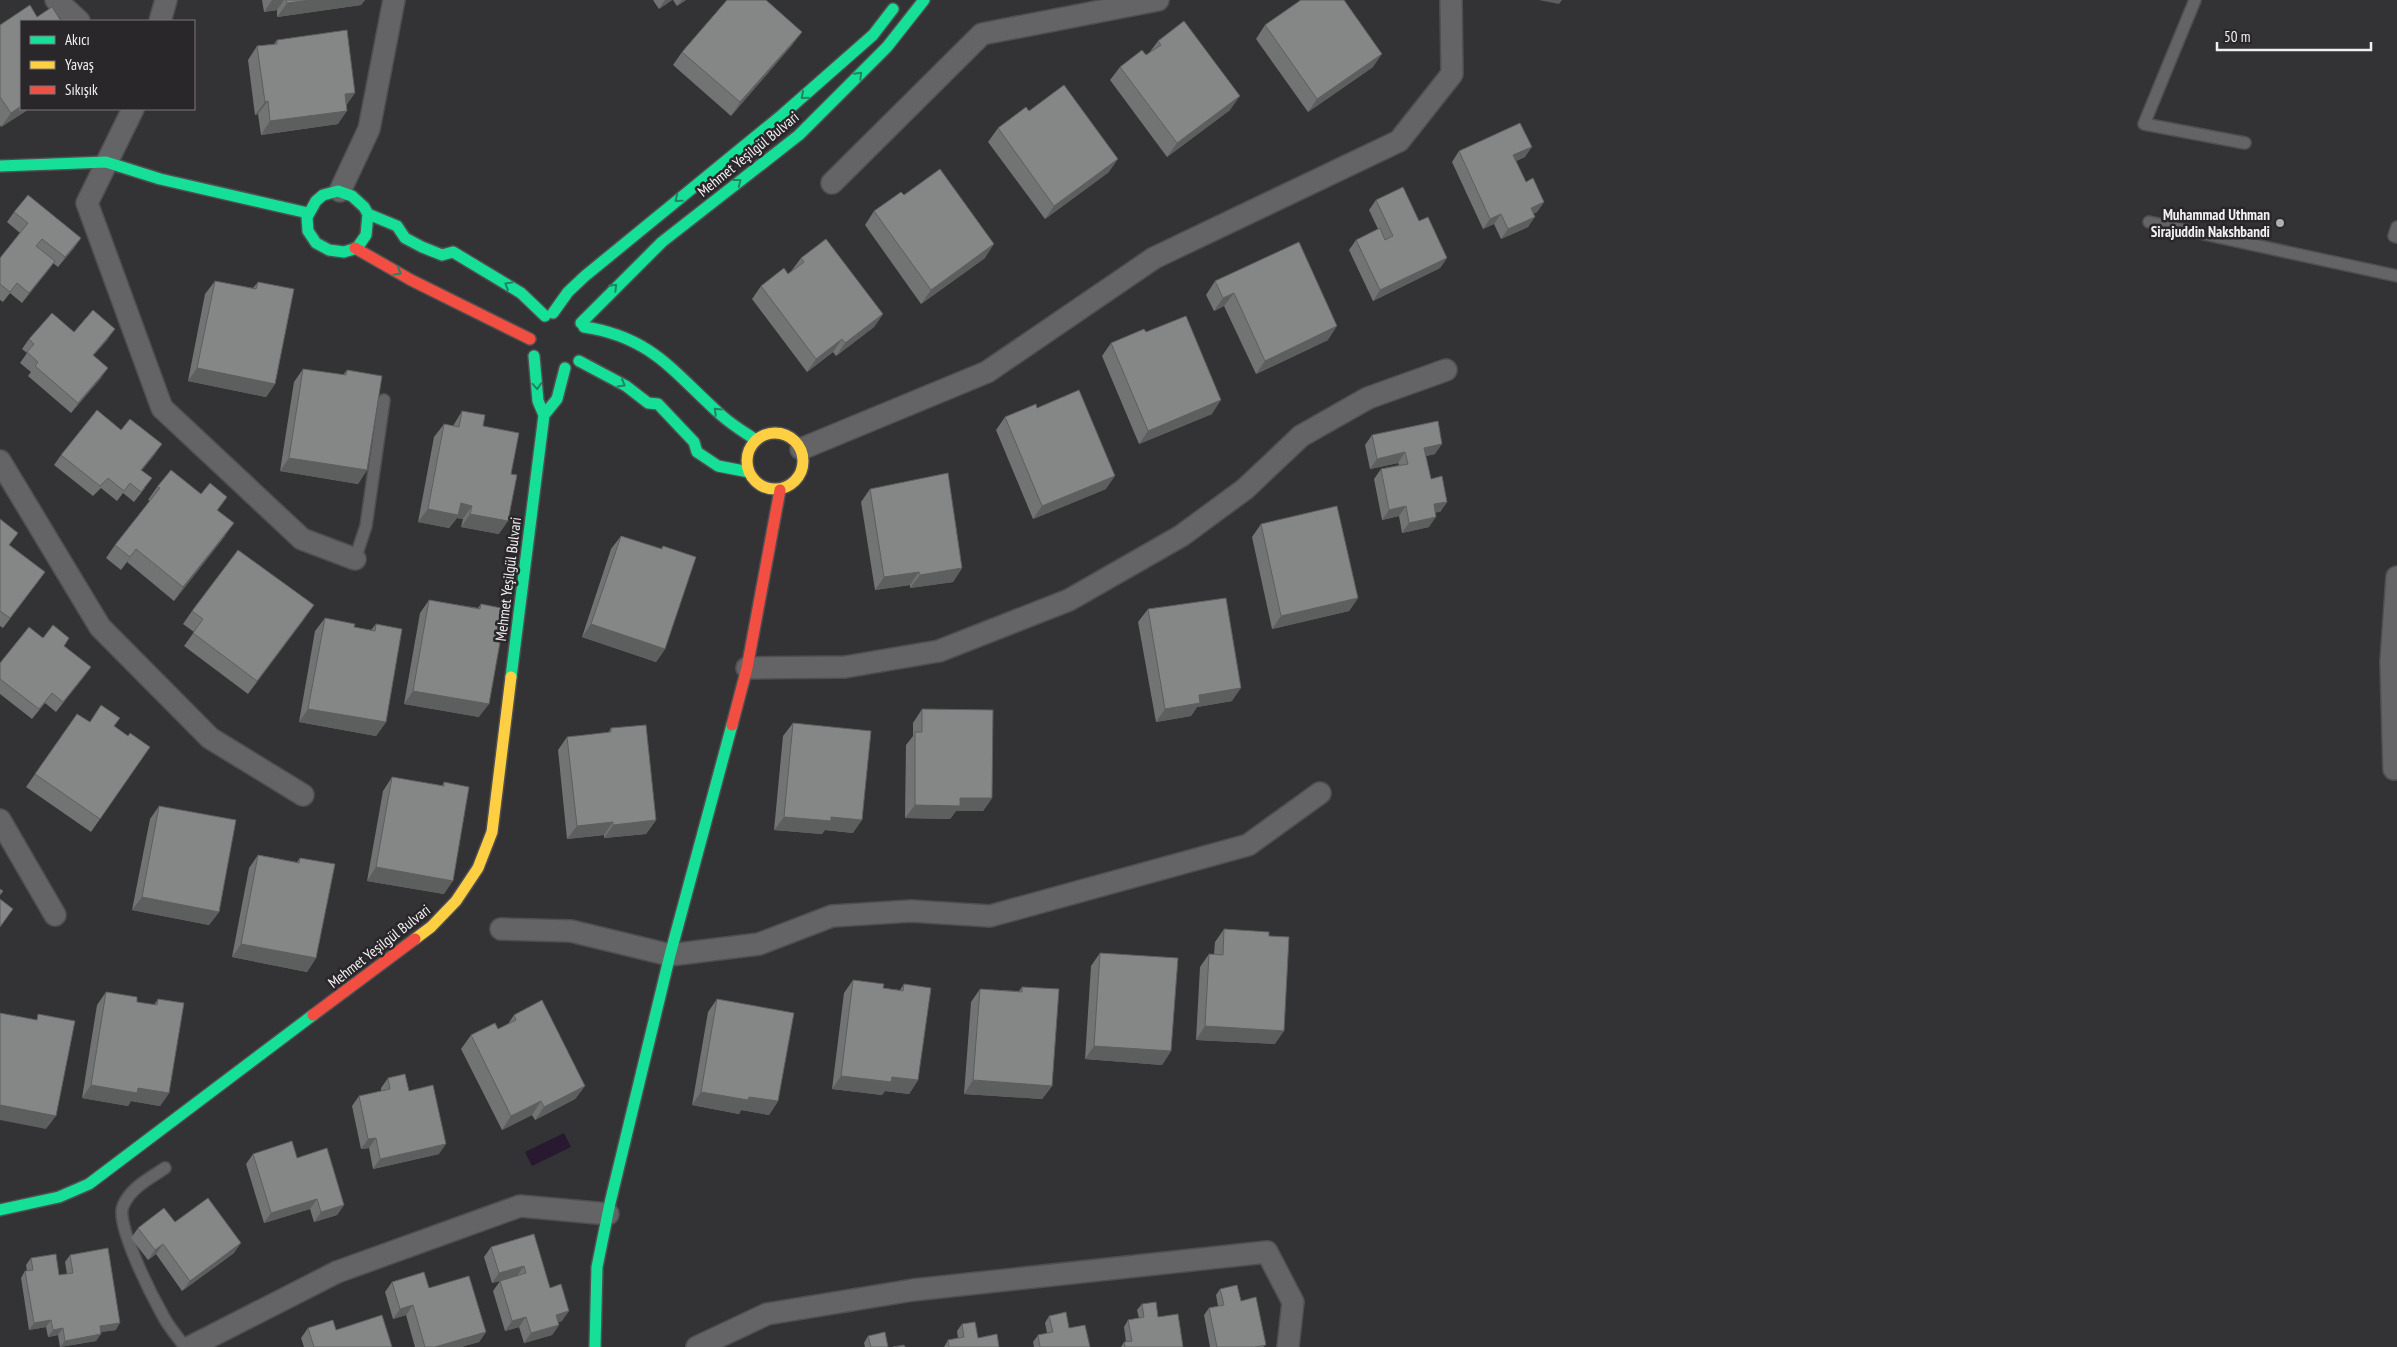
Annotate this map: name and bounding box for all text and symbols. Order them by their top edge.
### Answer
legend [20,20,195,110]
scale bar [2217,20,2371,52]
text: 50 m [2224,27,2250,46]
text: Akıcı [65,30,90,49]
text: Yavaş [65,55,94,74]
one-way arrow [854,72,863,81]
text: Sıkışık [65,80,98,99]
one-way arrow [800,90,809,99]
street label: Mehmet Yeşilgül Bulvari [693,107,803,201]
one-way arrow [732,180,741,188]
one-way arrow [675,194,684,203]
place label: Muhammad Uthman Sirajuddin Nakshbandi [2151,205,2270,241]
marker: Muhammad Uthman Sirajuddin Nakshbandi [2274,217,2286,229]
one-way arrow [392,266,401,276]
one-way arrow [504,282,513,292]
one-way arrow [608,284,617,293]
one-way arrow [617,377,626,387]
one-way arrow [531,382,542,390]
one-way arrow [714,408,723,417]
street label: Mehmet Yeşilgül Bulvari [491,516,525,642]
street label: Mehmet Yeşilgül Bulvari [324,900,434,992]

